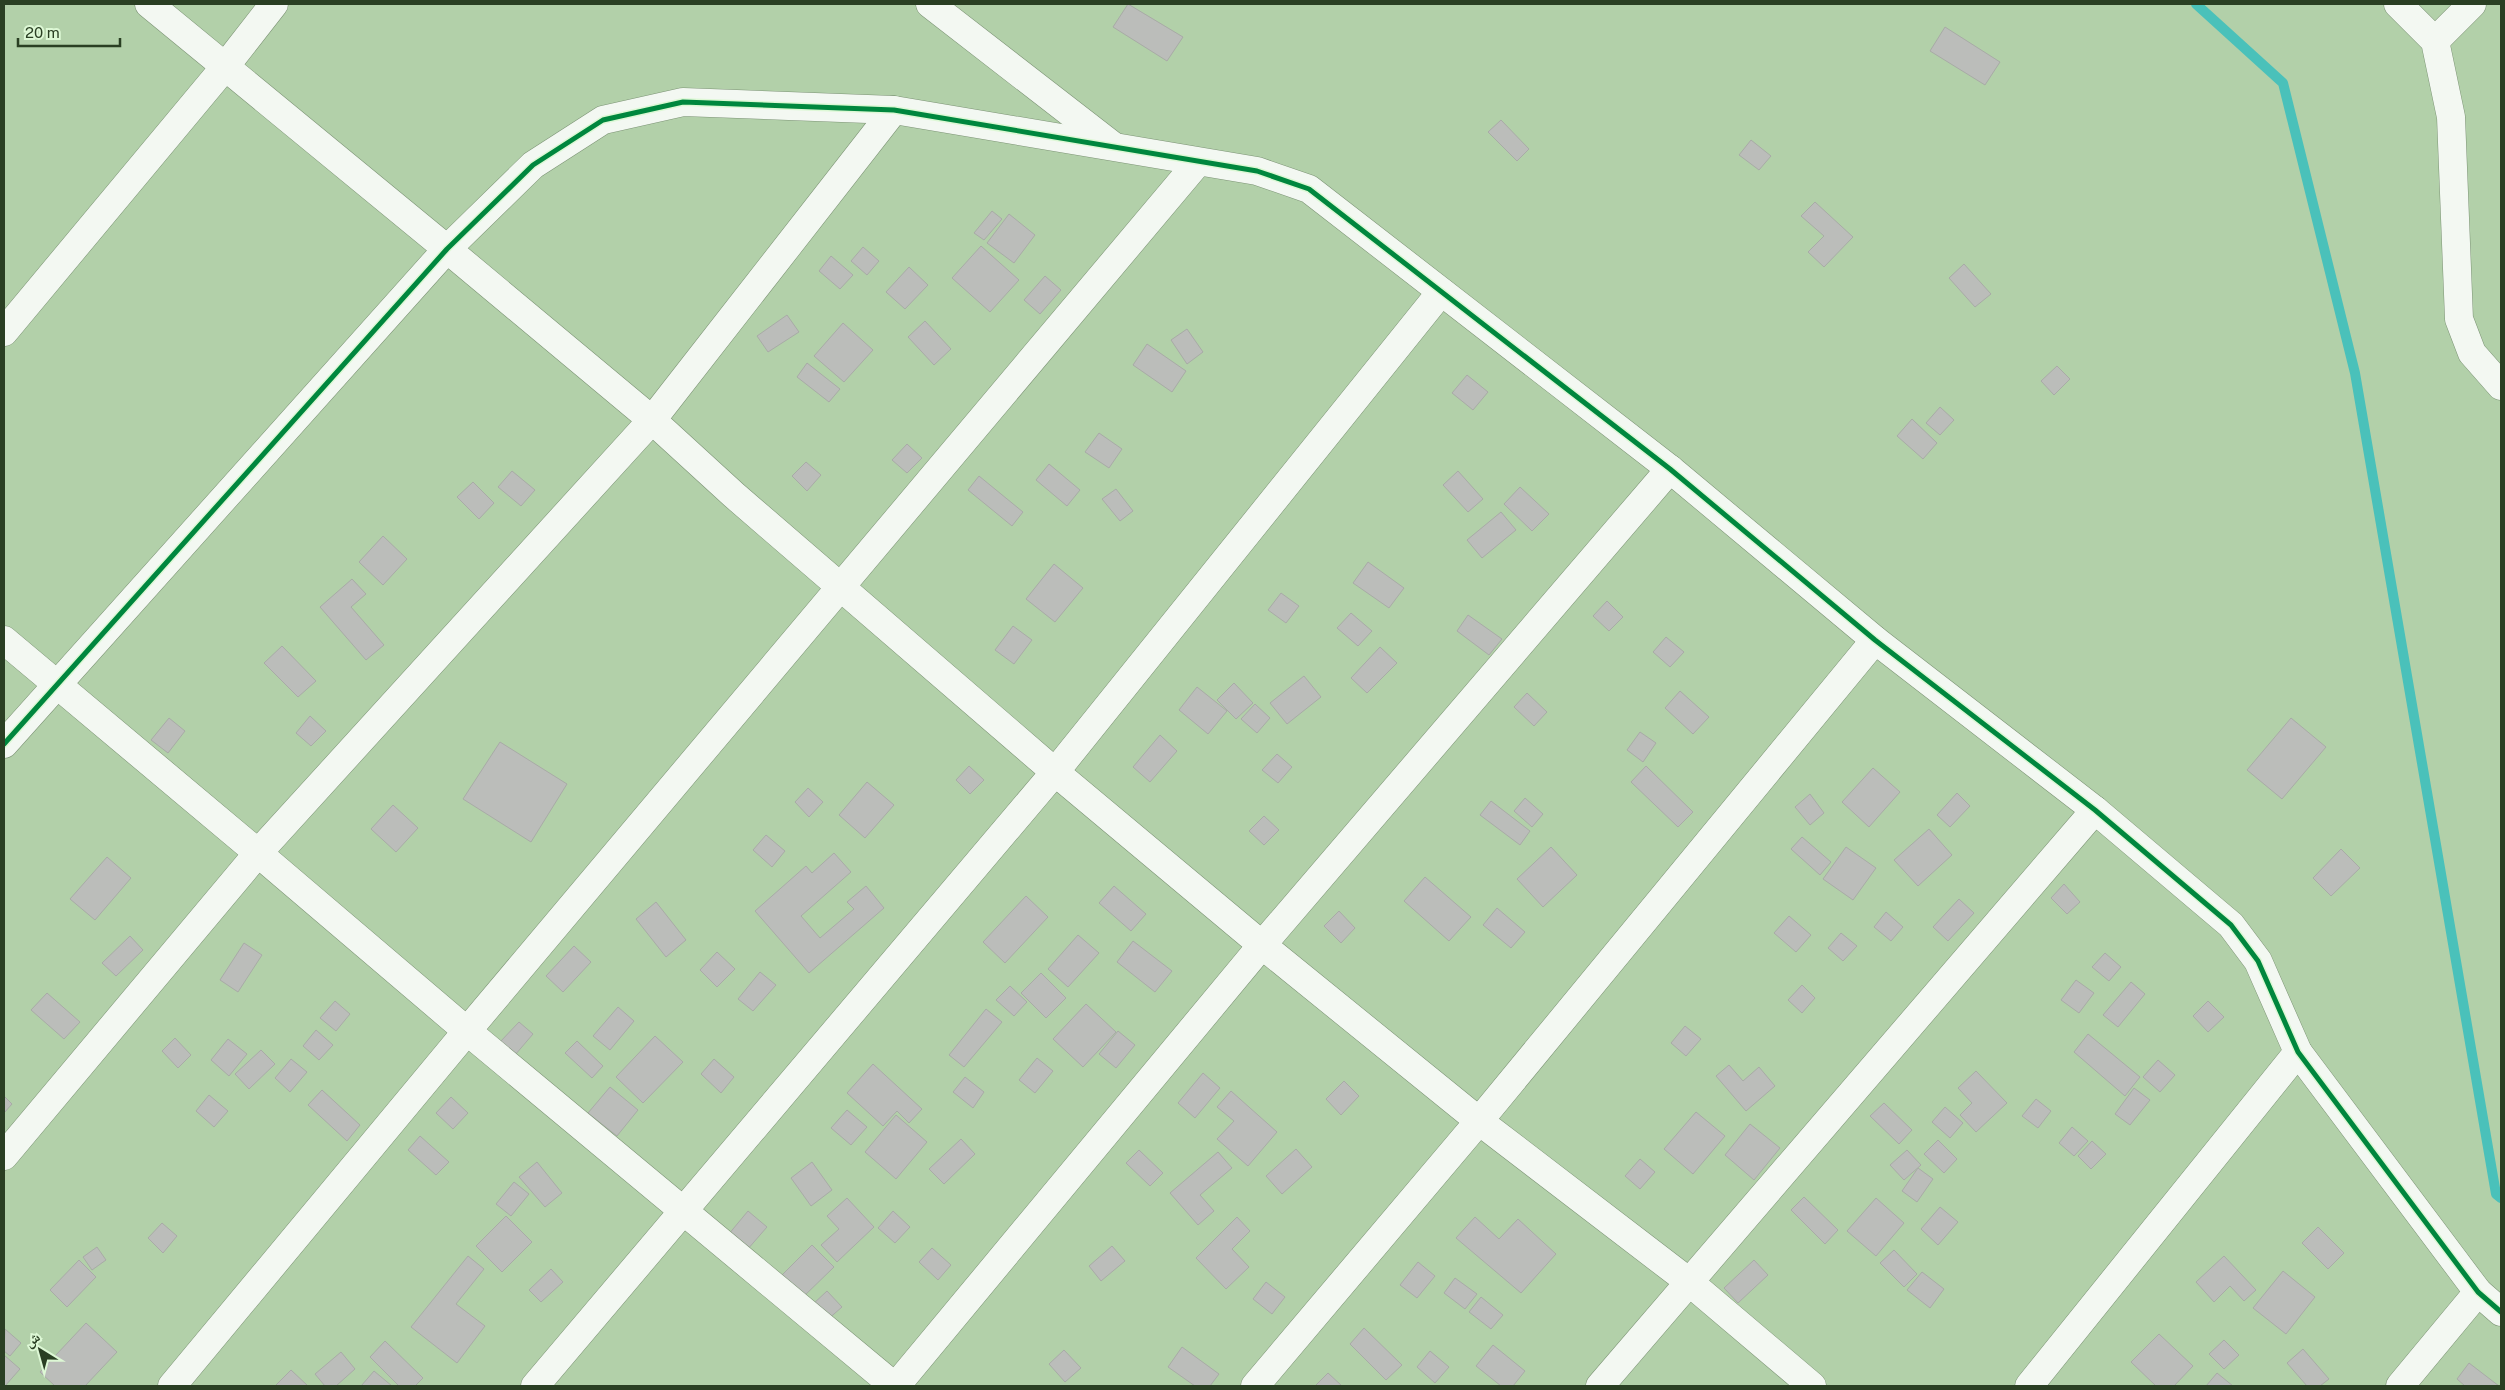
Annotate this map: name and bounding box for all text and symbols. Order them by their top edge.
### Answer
scale bar [18,15,120,47]
text: 20 m [25,24,60,41]
north arrow [15,1325,65,1375]
text: ش [21,1329,44,1351]

